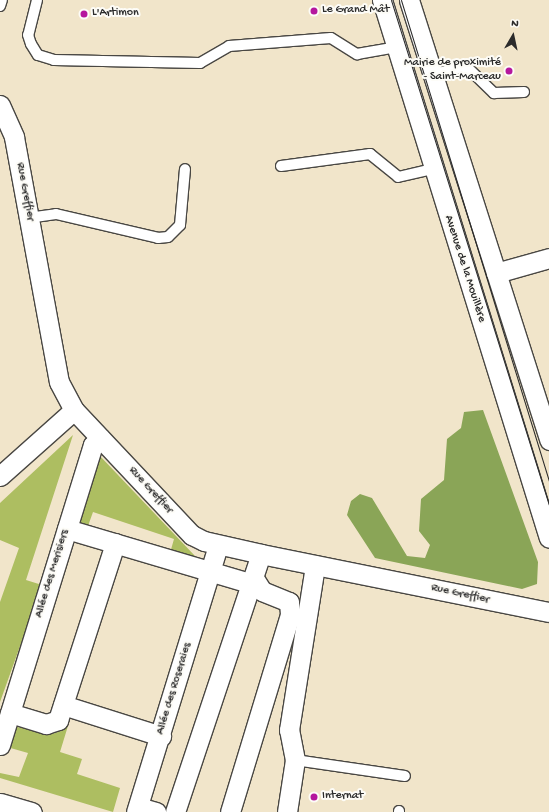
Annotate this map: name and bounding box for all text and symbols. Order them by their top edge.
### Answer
place label: Le Grand Mât [322,4,389,18]
marker: Le Grand Mât [309,6,319,16]
place label: L'Artimon [92,7,139,21]
marker: L'Artimon [79,9,89,19]
north arrow [493,16,533,56]
text: N [510,18,519,31]
place label: Mairie de proximité - Saint-Marceau [404,57,501,85]
marker: Mairie de proximité - Saint-Marceau [504,66,514,76]
street label: Rue Greffier [11,161,37,223]
street label: Avenue de la Mouillère [440,214,488,324]
street label: Rue Greffier [124,464,176,518]
street label: Allée des Merisiers [33,528,73,620]
street label: Rue Greffier [429,582,491,608]
street label: Allée des Roseraies [154,641,196,737]
place label: Internat [322,790,363,804]
marker: Internat [309,792,319,802]

